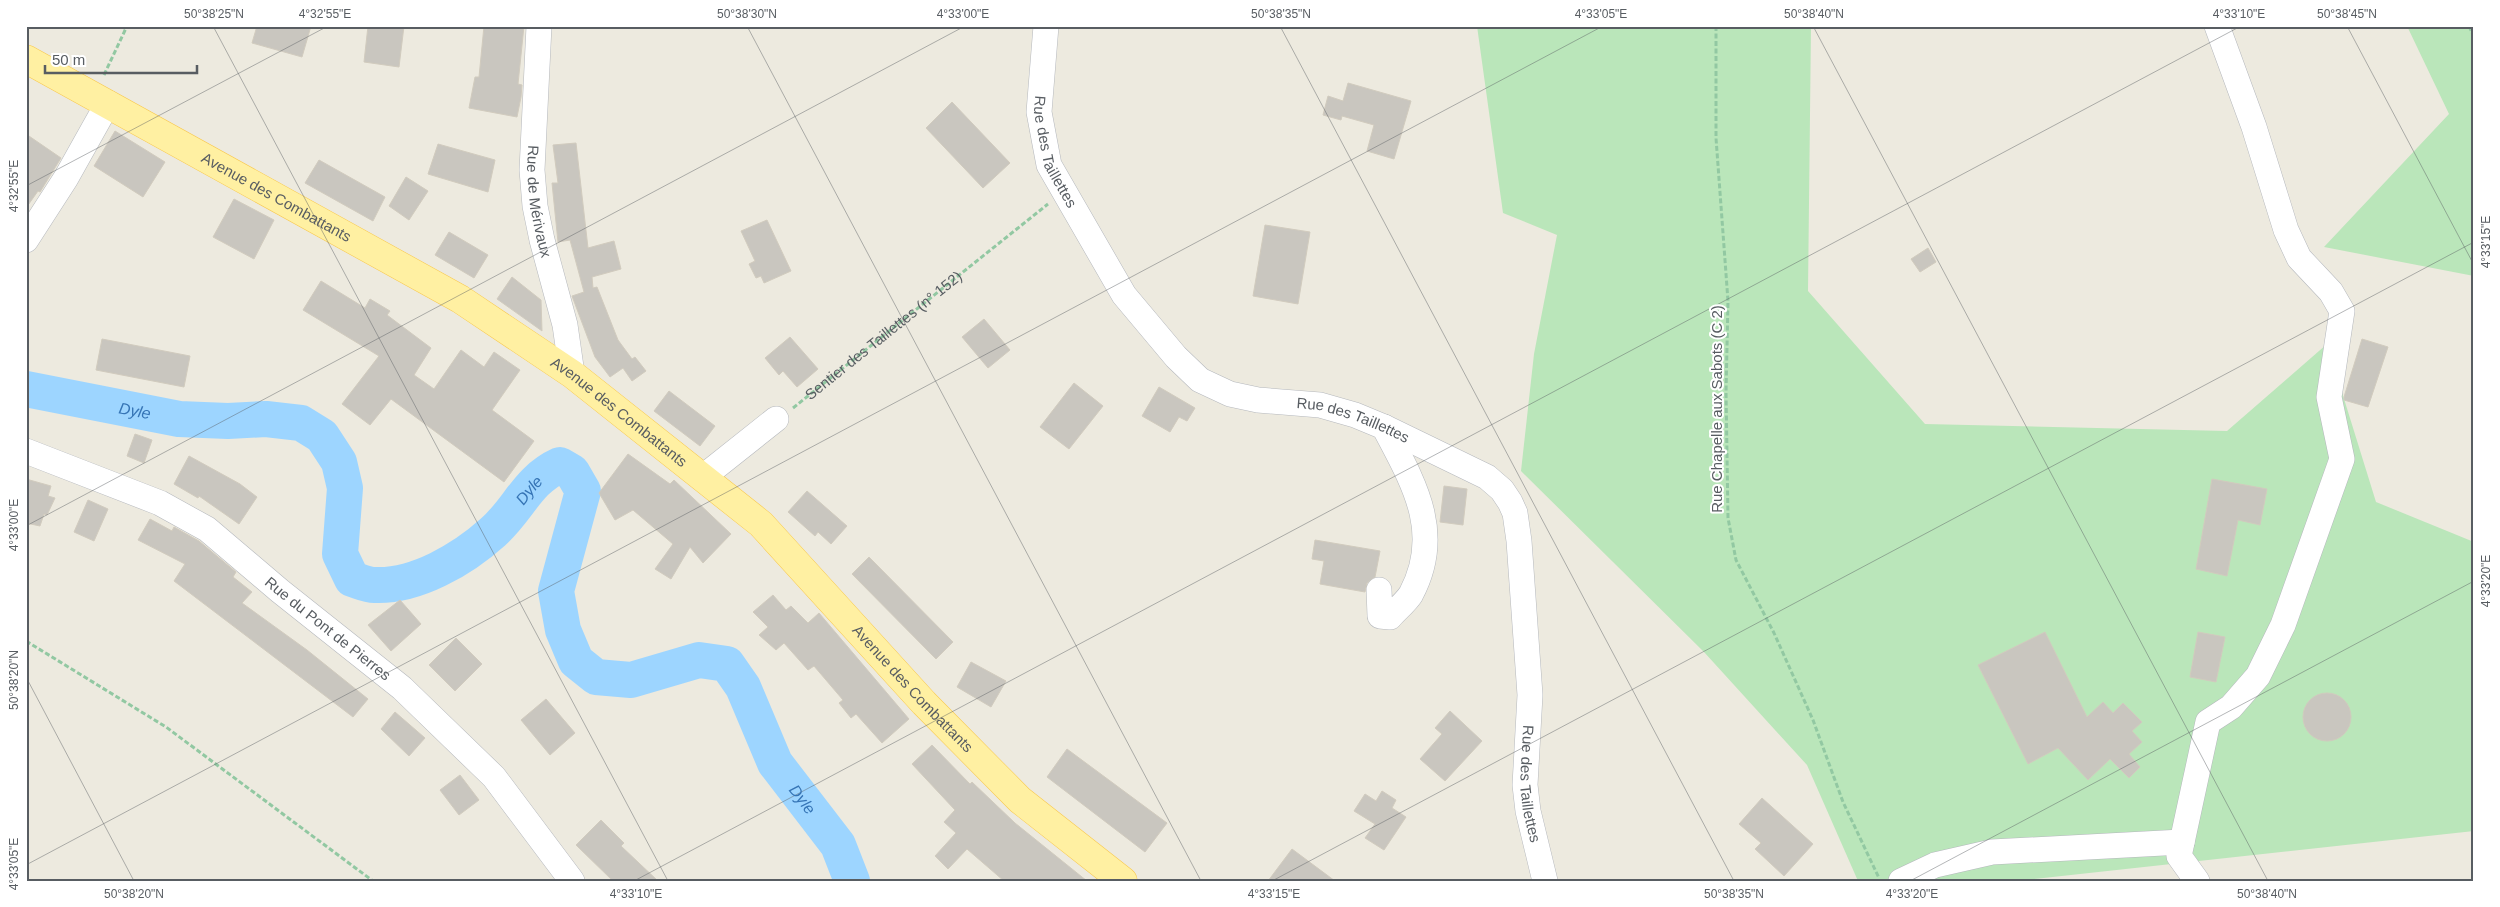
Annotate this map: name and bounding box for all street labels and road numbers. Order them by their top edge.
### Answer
street label: Rue des Taillettes [1031,95,1081,210]
street label: Rue de Mérivaux [524,145,555,260]
street label: Avenue des Combattants [199,149,354,245]
street label: Sentier des Taillettes (n° 152) [801,267,965,403]
street label: Rue Chapelle aux Sabots (C 2) [1708,305,1725,513]
street label: Avenue des Combattants [548,353,691,470]
street label: Rue des Taillettes [1296,394,1412,446]
street label: Rue du Pont de Pierres [262,573,394,684]
street label: Avenue des Combattants [849,621,977,756]
street label: Rue des Taillettes [1517,725,1544,844]

